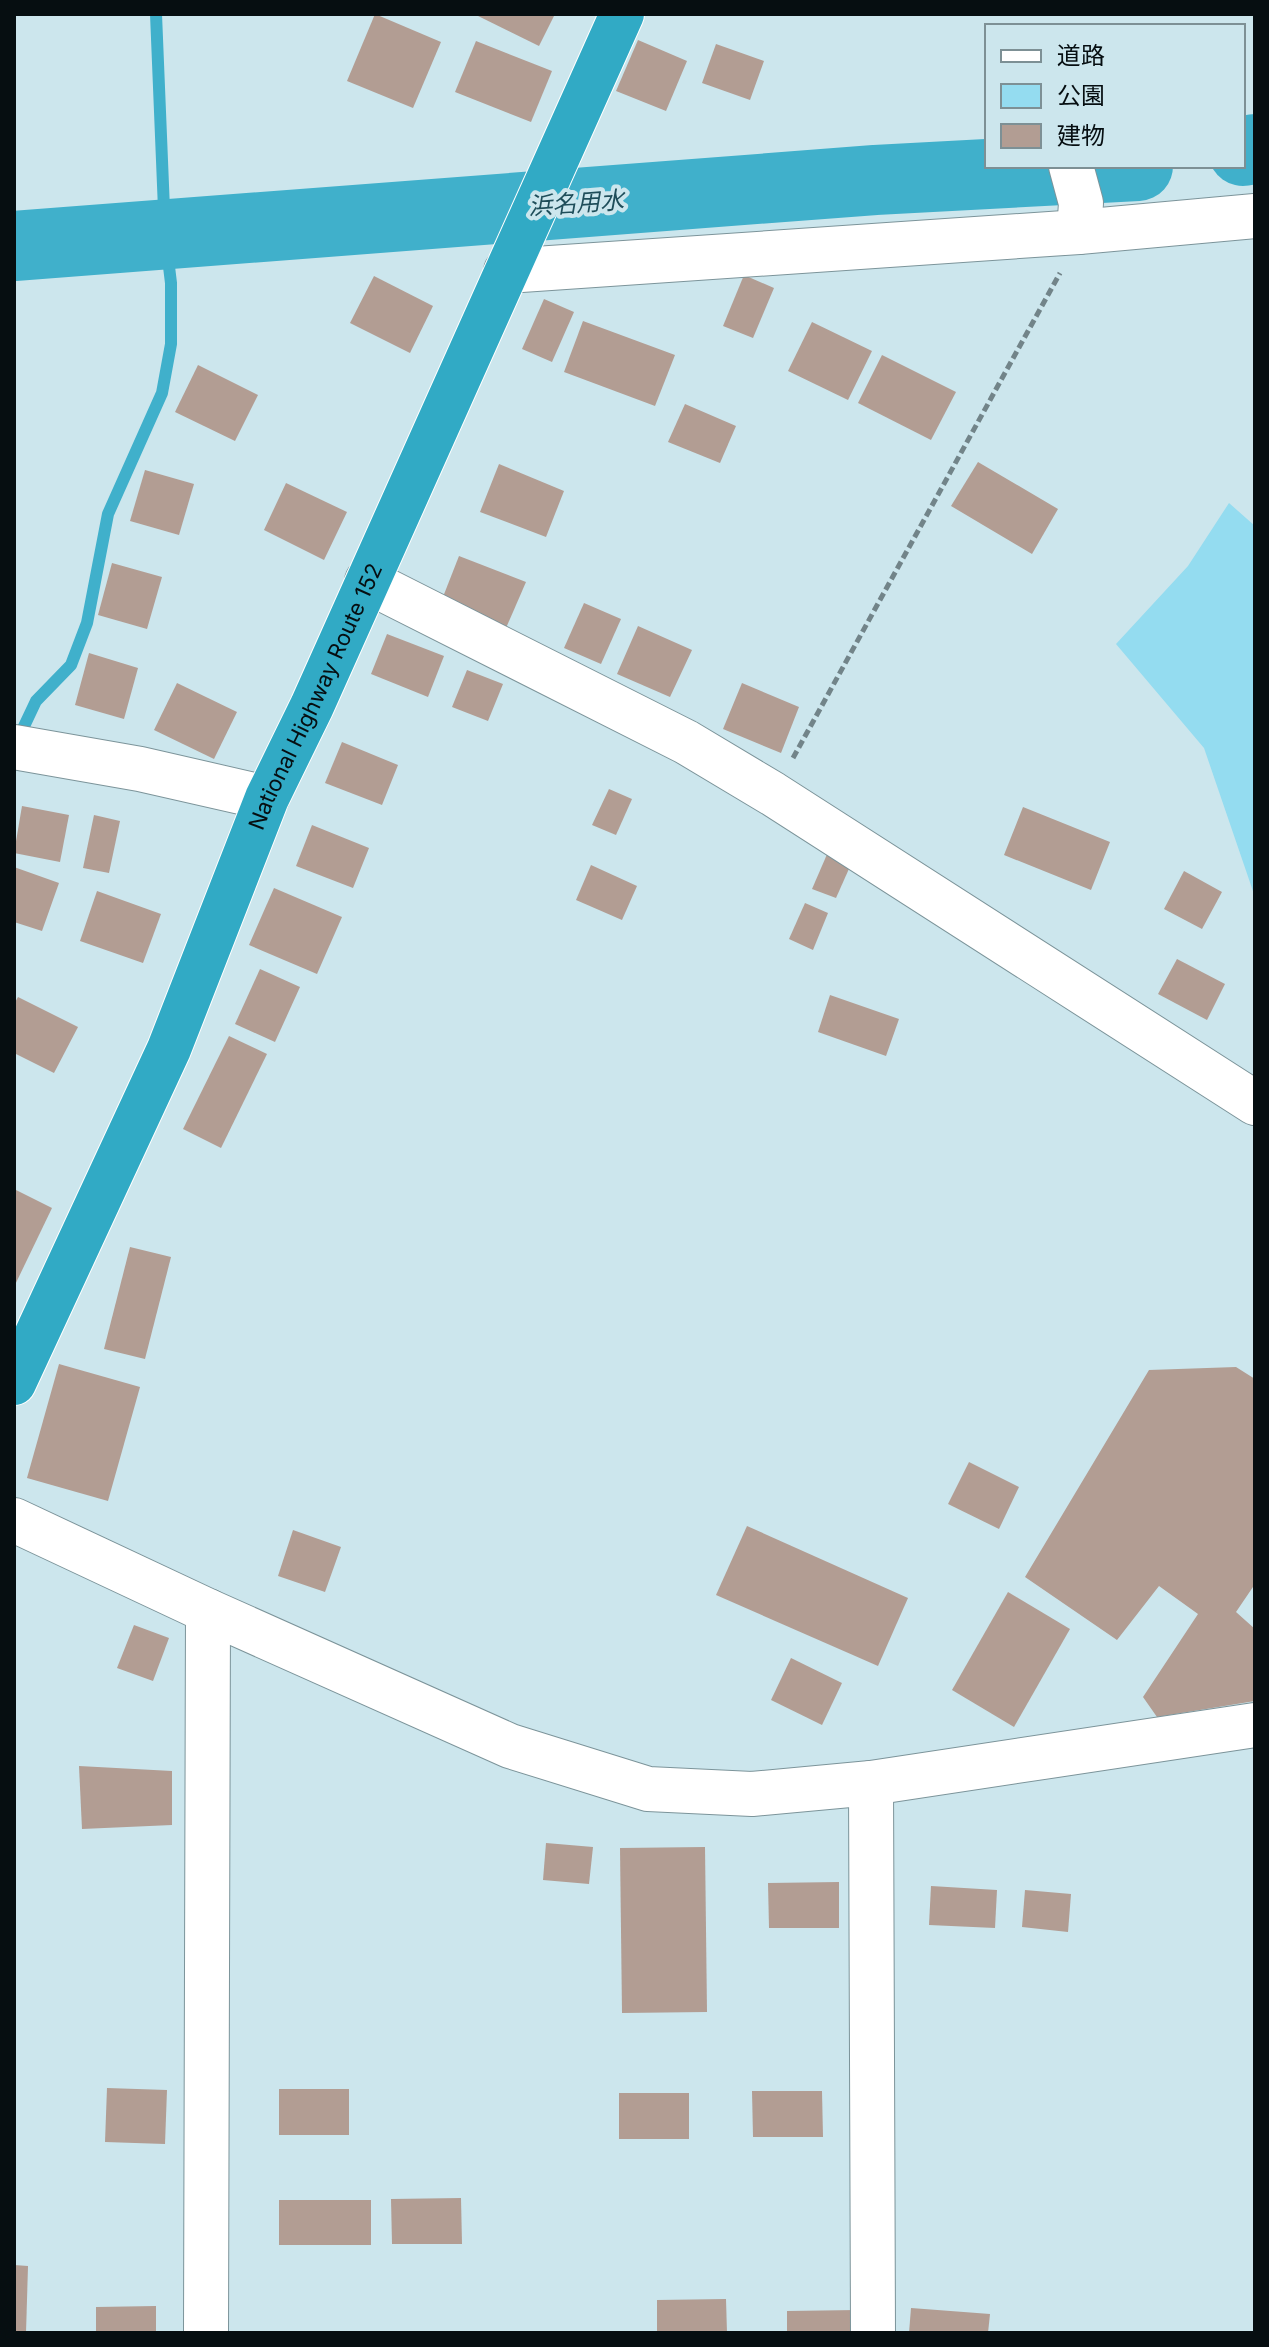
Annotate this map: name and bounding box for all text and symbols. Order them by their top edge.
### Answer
legend [985,24,1245,168]
text: 道路 [1057,41,1105,70]
text: 公園 [1057,81,1105,110]
text: 建物 [1057,121,1105,150]
water label: 浜名用水 [527,185,628,221]
street label: National Highway Route 152 [243,559,387,833]

